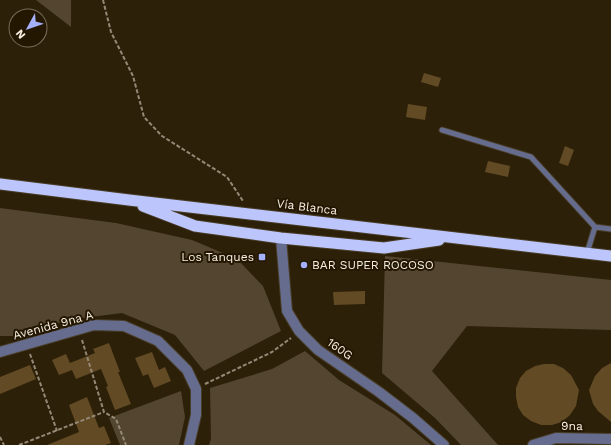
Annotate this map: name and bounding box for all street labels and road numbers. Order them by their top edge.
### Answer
street label: Vía Blanca [276,196,338,218]
street label: Avenida 9na A [11,308,95,342]
street label: 160G [324,335,356,363]
street label: 9na [561,419,583,433]

